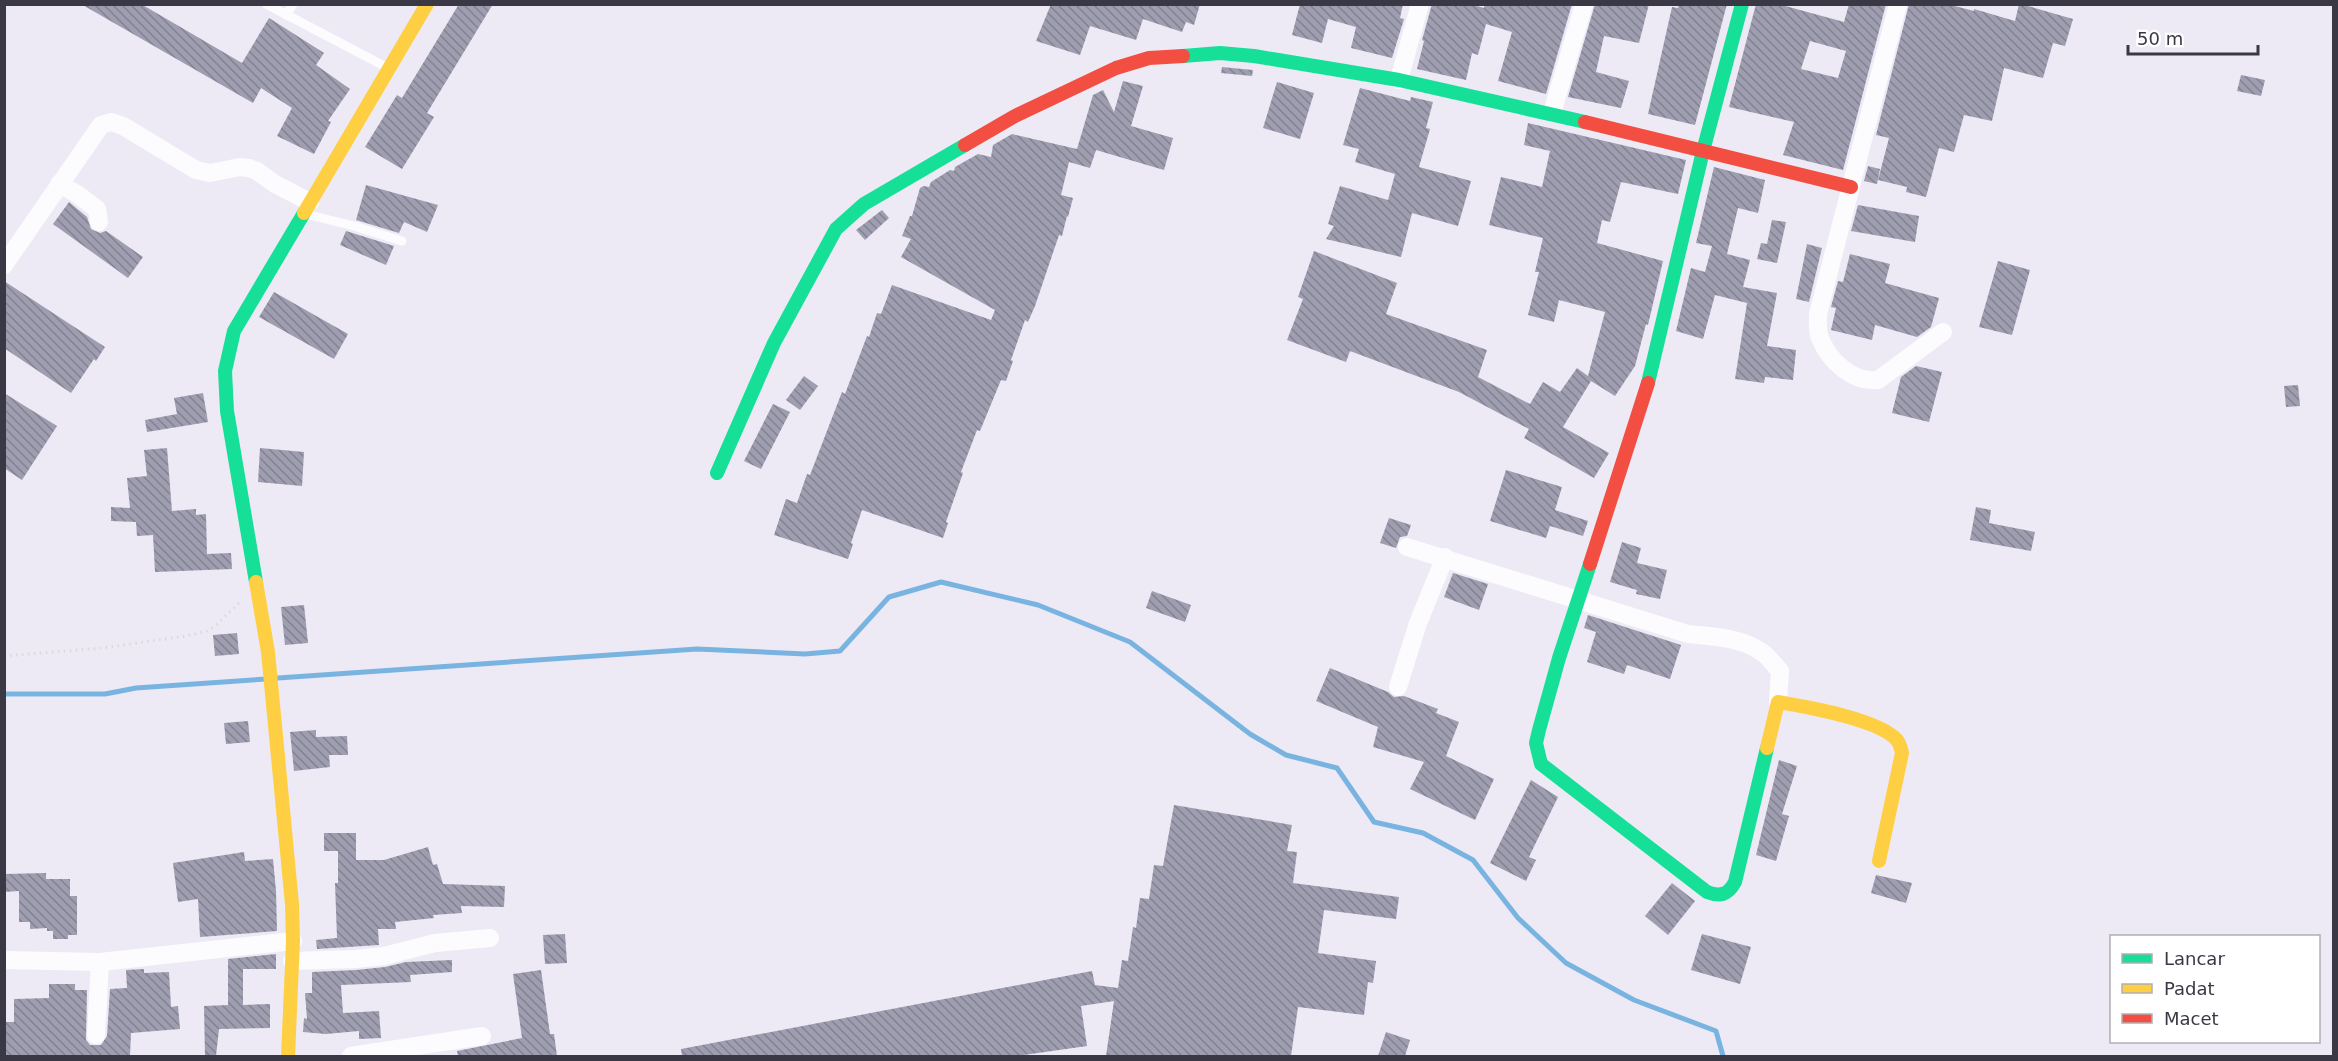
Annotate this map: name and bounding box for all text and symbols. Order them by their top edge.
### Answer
scale bar [2128,18,2258,56]
text: 50 m [2137,28,2183,49]
legend [2110,935,2320,1043]
text: Lancar [2164,948,2225,969]
text: Padat [2164,978,2215,999]
text: Macet [2164,1008,2219,1029]

